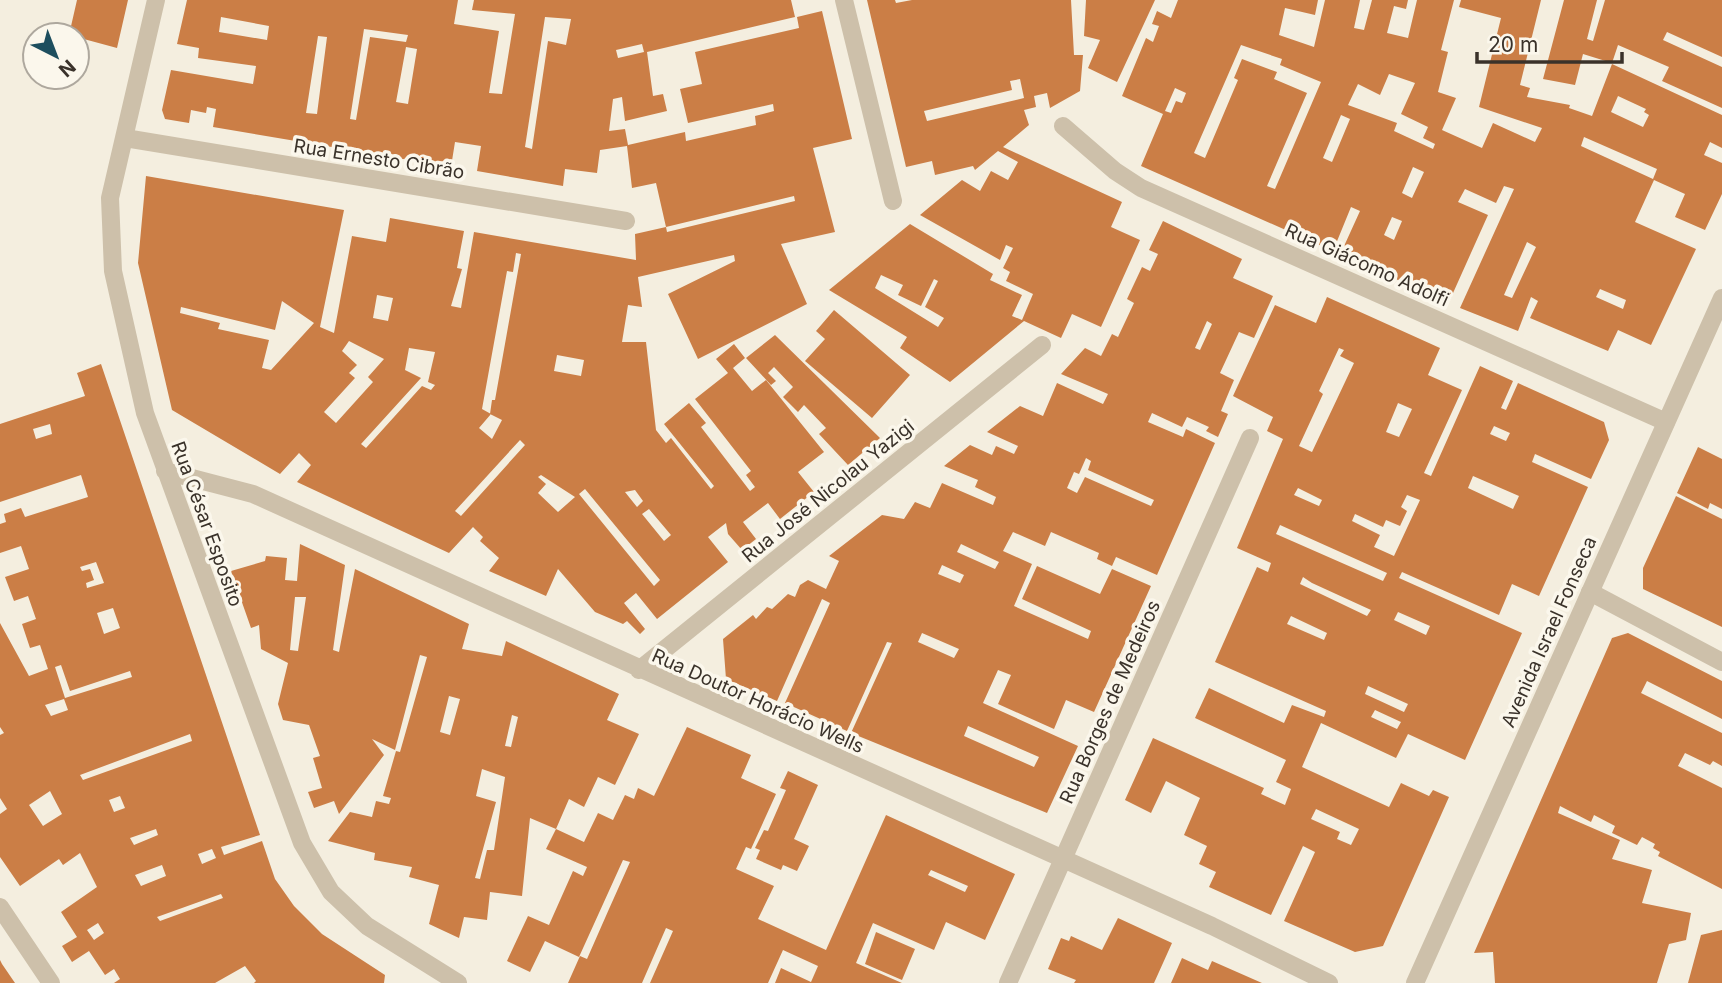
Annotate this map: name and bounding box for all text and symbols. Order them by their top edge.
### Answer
north arrow [21,21,91,91]
scale bar [1477,21,1622,65]
text: 20 m [1488,32,1538,57]
text: N [54,55,80,82]
street label: Rua Ernesto Cibrão [292,134,466,184]
street label: Rua Giácomo Adolfi [1282,219,1452,311]
street label: Rua José Nicolau Yazigi [737,414,919,568]
street label: Rua César Esposito [166,438,248,610]
street label: Avenida Israel Fonseca [1496,533,1602,731]
street label: Rua Borges de Medeiros [1055,597,1165,807]
street label: Rua Doutor Horácio Wells [649,644,867,758]

